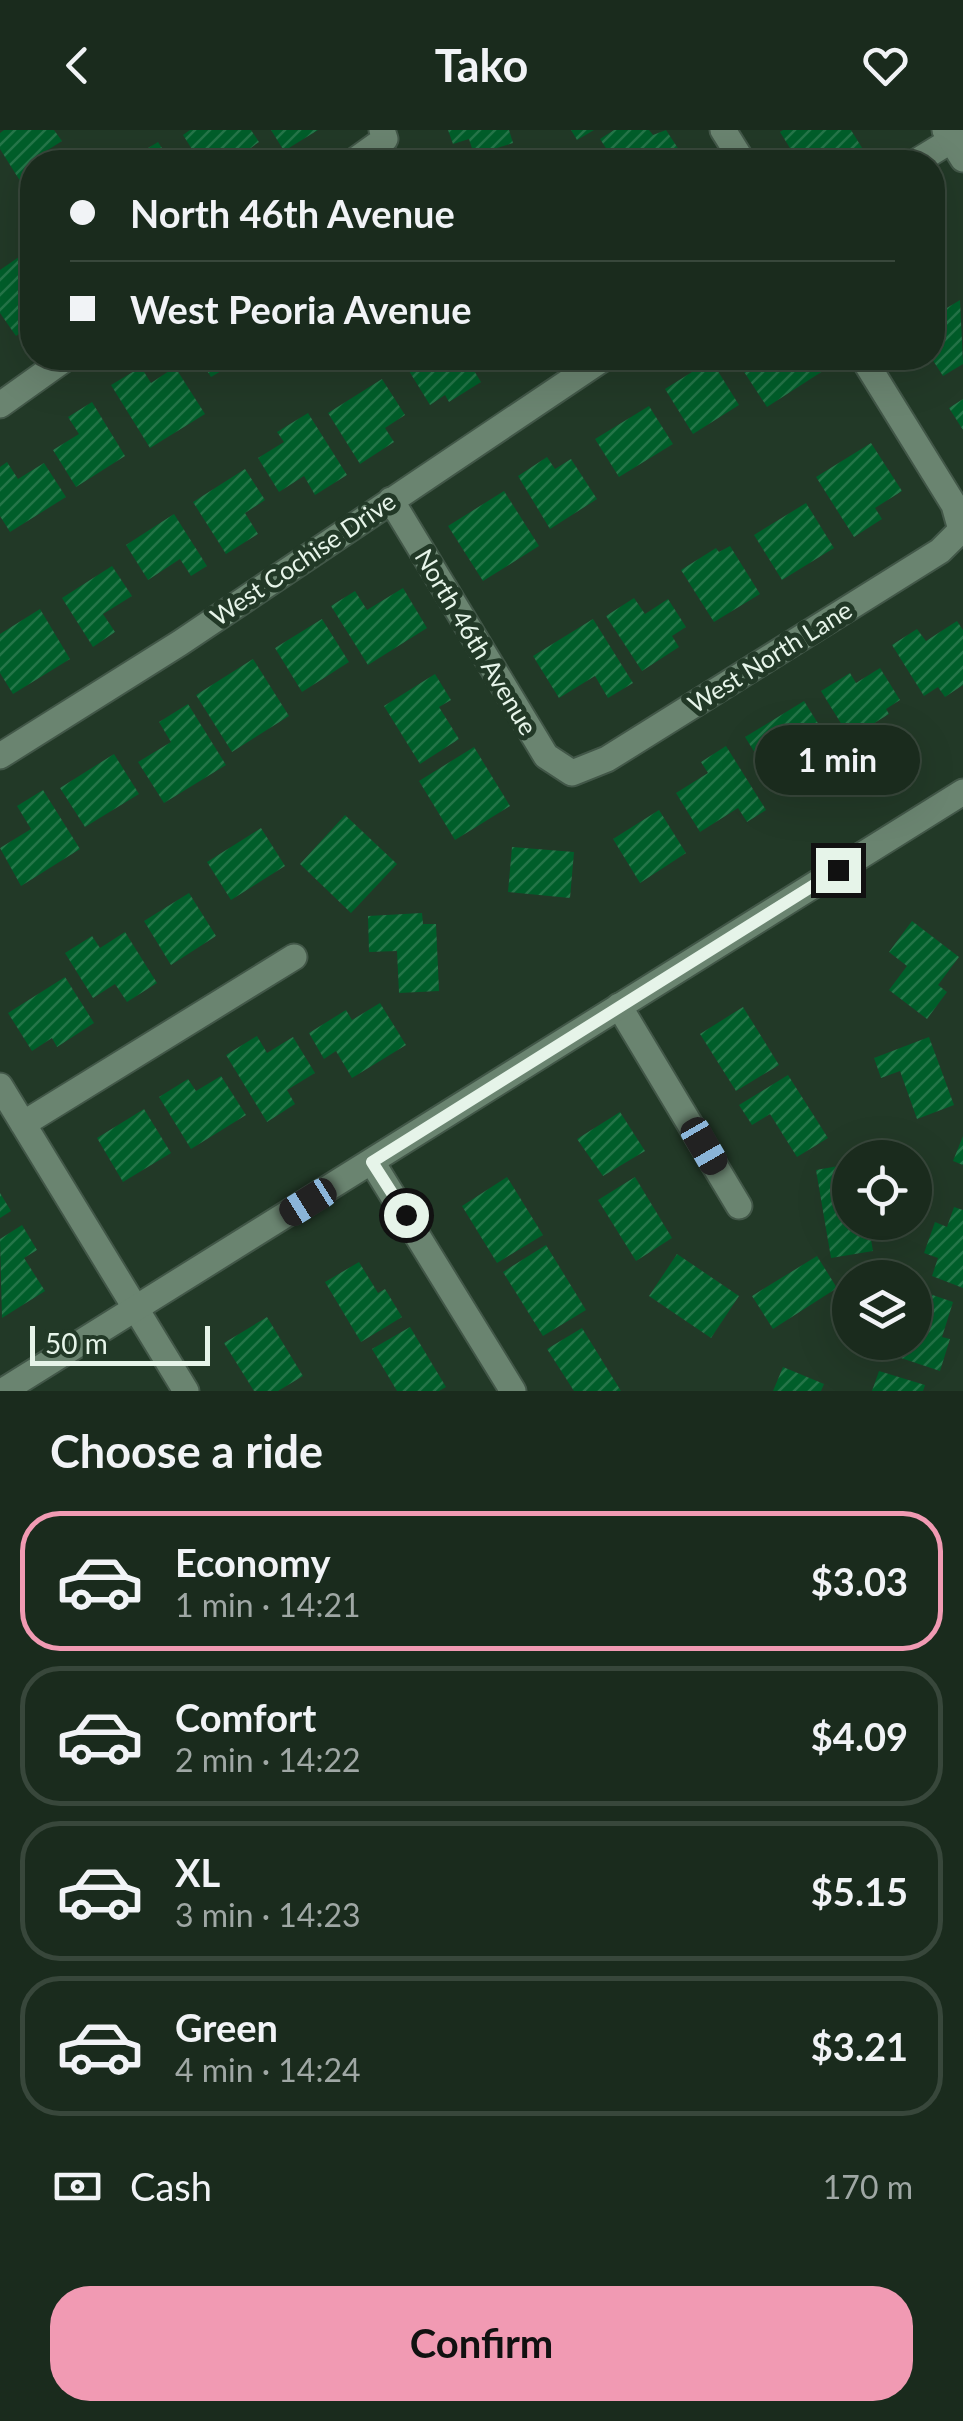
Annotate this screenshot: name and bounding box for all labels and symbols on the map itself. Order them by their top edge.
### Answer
street label: West Cochise Drive [204,485,401,631]
street label: North 46th Avenue [410,543,544,740]
street label: West North Lane [682,594,857,719]
callout: 1 min [756,725,920,795]
route end [816,848,861,893]
car [676,1113,732,1179]
car [275,1173,341,1231]
route start [384,1193,429,1238]
scale bar [30,1321,210,1366]

